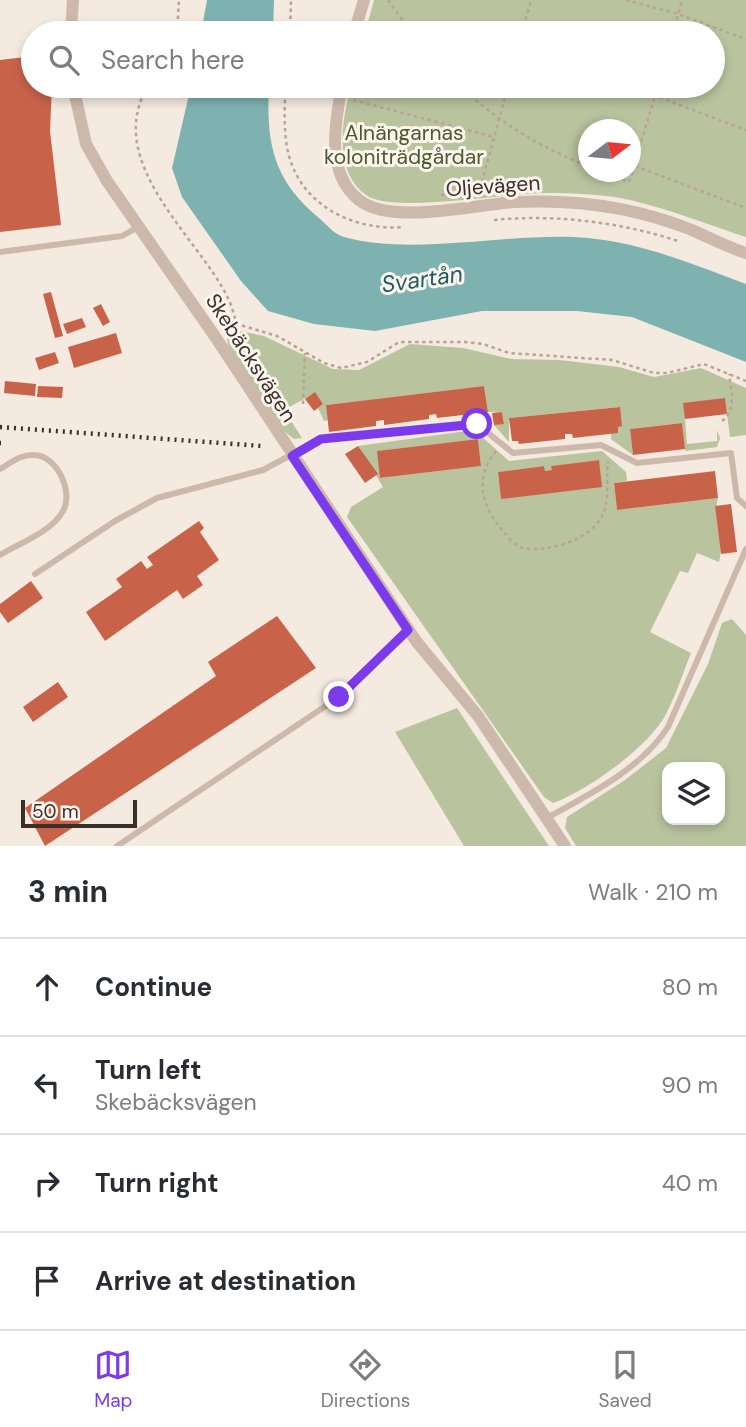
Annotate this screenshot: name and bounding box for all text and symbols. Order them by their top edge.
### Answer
search box [21,21,725,98]
icon: search [45,41,83,79]
text: Search here [101,43,244,77]
park label: Alnängarnas koloniträdgårdar [324,119,484,171]
north arrow [578,119,641,182]
street label: Oljevägen [445,169,541,203]
water label: Svartån [379,258,465,300]
street label: Skebäcksvägen [199,288,303,428]
route start [461,408,492,439]
route end [323,681,354,712]
map controls [662,762,725,825]
button: layers [662,762,725,825]
scale bar [21,797,136,829]
text: 50 m [32,799,79,824]
text: 3 min [28,872,108,911]
text: Walk · 210 m [588,877,718,907]
icon: ahead [28,968,66,1006]
text: Continue [95,970,212,1004]
text: 80 m [662,972,718,1002]
text: Turn left [95,1053,202,1087]
icon: left [28,1066,66,1104]
text: 90 m [661,1070,718,1100]
text: Skebäcksvägen [95,1087,257,1117]
icon: right [28,1164,66,1202]
text: Turn right [95,1166,219,1200]
text: 40 m [662,1168,718,1198]
icon: arrive [28,1262,66,1300]
text: Arrive at destination [95,1264,356,1298]
tab: Map [94,1346,132,1413]
tab: Directions [321,1346,410,1413]
tab: Saved [599,1346,652,1413]

